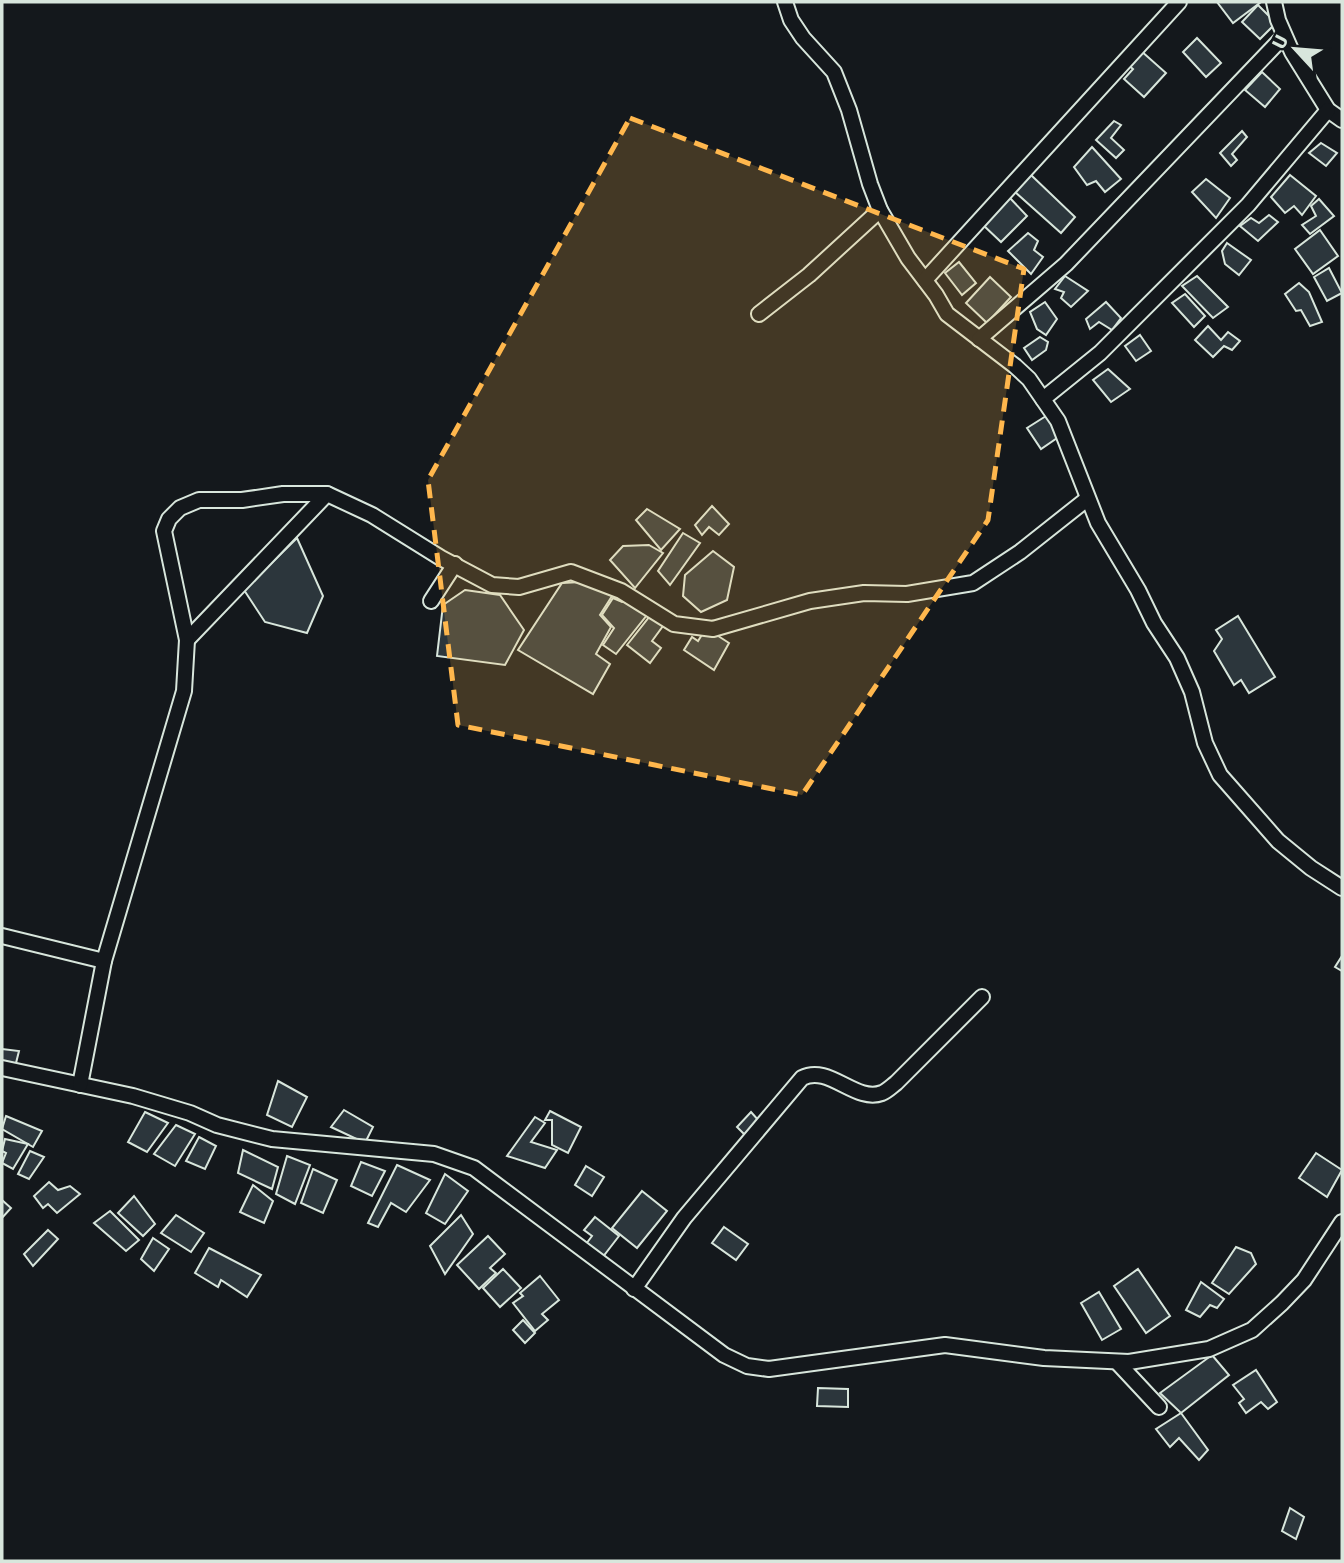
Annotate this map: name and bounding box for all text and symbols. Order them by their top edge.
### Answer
north arrow [1260,14,1330,84]
text: U [1267,31,1293,52]

